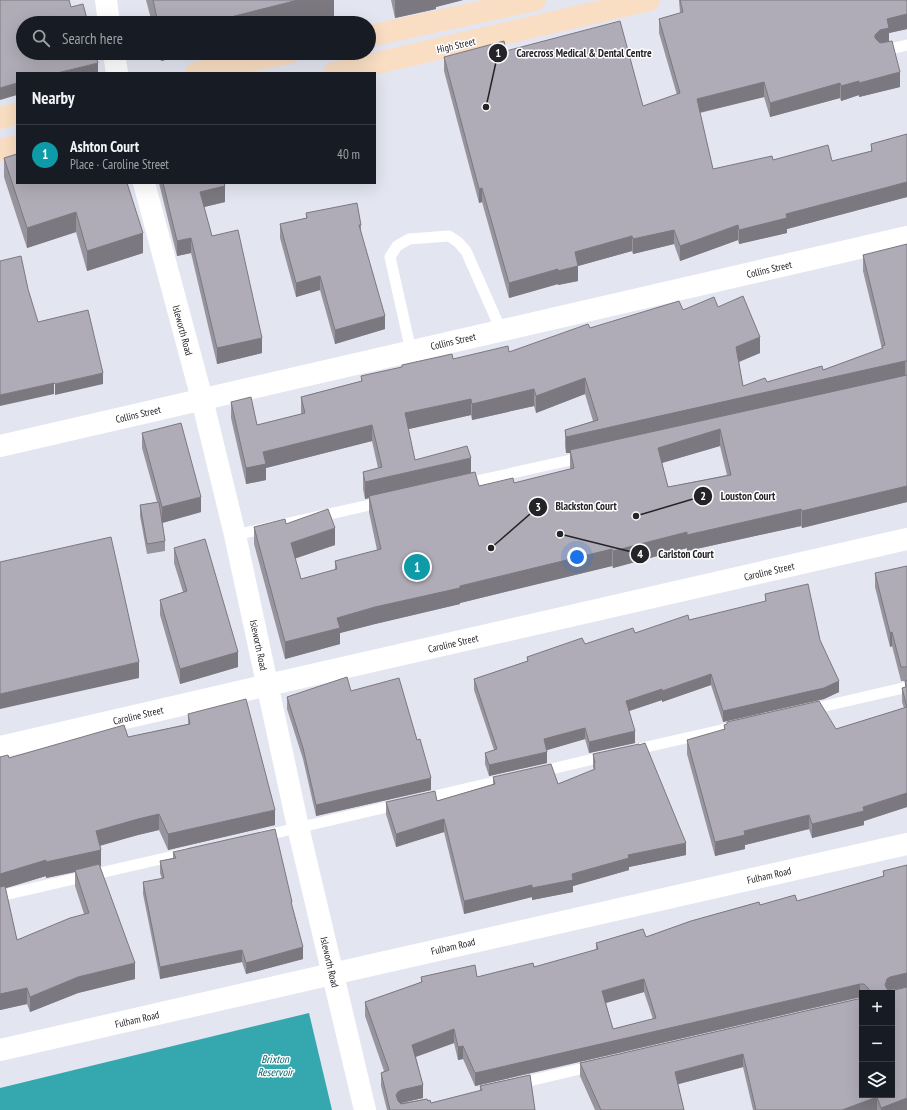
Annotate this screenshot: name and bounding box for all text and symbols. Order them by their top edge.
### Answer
search box [16,16,376,60]
icon: search [30,27,52,49]
text: Search here [62,29,123,48]
street label: High Street [436,35,477,56]
callout: Carecross Medical & Dental Centre [488,41,660,64]
text: 1 [495,45,501,60]
text: Carecross Medical & Dental Centre [516,46,652,60]
text: Nearby [32,87,75,109]
text: Ashton Court [70,137,139,156]
text: 1 [42,146,48,163]
text: 40 m [337,146,360,163]
text: Place · Caroline Street [70,156,169,173]
street label: Collins Street [745,258,793,281]
street label: Isleworth Road [170,304,195,357]
street label: Collins Street [429,330,477,353]
street label: Collins Street [114,403,162,426]
callout: Louston Court [693,484,784,507]
text: 2 [700,488,706,503]
text: Louston Court [721,489,776,503]
callout: Blackston Court [528,495,625,518]
text: 3 [535,499,541,514]
text: Blackston Court [555,499,617,513]
callout: Carlston Court [630,542,722,565]
text: 4 [637,546,643,561]
your location [567,547,587,567]
text: Carlston Court [658,547,715,561]
pin: 1 [404,552,430,582]
street label: Caroline Street [743,559,796,584]
street label: Isleworth Road [247,619,270,672]
street label: Caroline Street [427,631,480,656]
street label: Caroline Street [112,703,165,728]
street label: Fulham Road [746,864,792,887]
street label: Fulham Road [430,935,476,958]
street label: Isleworth Road [317,936,342,989]
map controls [859,990,895,1098]
button: + [859,990,895,1026]
street label: Fulham Road [114,1008,160,1031]
button: − [859,1026,895,1062]
water label: Brixton Reservoir [257,1052,295,1079]
button: layers [859,1062,895,1098]

